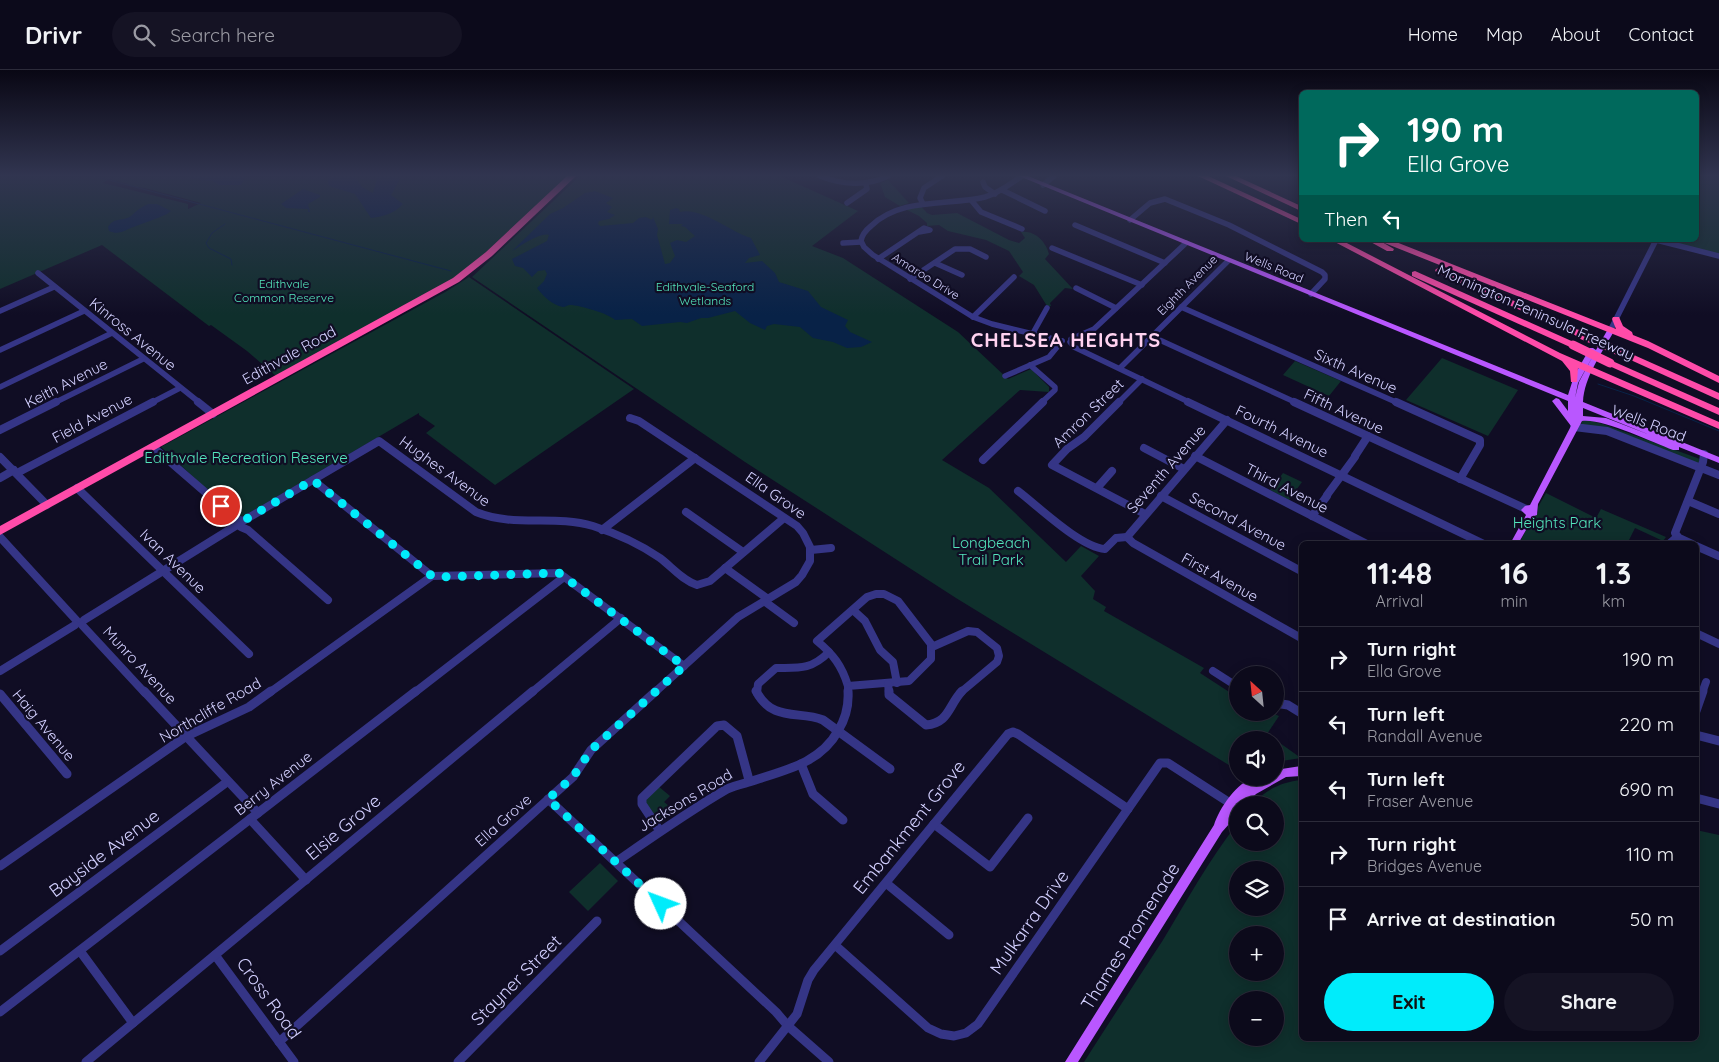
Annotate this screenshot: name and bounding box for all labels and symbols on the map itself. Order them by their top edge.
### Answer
street label: Wells Road [1242,248,1306,286]
street label: Amaroo Drive [889,249,963,303]
street label: Eighth Avenue [1154,252,1220,318]
street label: Mornington Peninsula Freeway [1435,260,1637,364]
park label: Edithvale Common Reserve [234,276,334,305]
park label: Edithvale-Seaford Wetlands [656,279,754,308]
street label: Kinross Avenue [86,293,180,375]
street label: Edithvale Road [239,321,339,389]
district label: CHELSEA HEIGHTS [971,327,1161,352]
street label: Sixth Avenue [1312,344,1400,398]
street label: Keith Avenue [21,354,111,412]
street label: Amron Street [1048,374,1128,452]
street label: Fifth Avenue [1301,384,1387,438]
street label: Field Avenue [49,389,135,447]
street label: Fourth Avenue [1233,400,1331,462]
street label: Wells Road [1609,400,1689,446]
street label: Seventh Avenue [1122,421,1210,517]
street label: Hughes Avenue [396,432,494,510]
park label: Edithvale Recreation Reserve [144,448,348,467]
street label: Third Avenue [1242,459,1332,517]
street label: Ella Grove [742,467,810,523]
pin [200,485,242,527]
street label: Second Avenue [1186,488,1290,554]
park label: Heights Park [1513,513,1601,532]
street label: Ivan Avenue [136,525,210,597]
park label: Longbeach Trail Park [952,533,1030,569]
street label: First Avenue [1178,548,1262,606]
street label: Munro Avenue [99,622,181,708]
north arrow [1229,666,1284,721]
street label: Northcliffe Road [156,673,264,747]
street label: Haig Avenue [8,685,80,765]
street label: Berry Avenue [230,747,316,819]
street label: Embankment Grove [848,755,970,899]
street label: Jacksons Road [634,764,736,836]
street label: Elsie Grove [301,789,385,865]
street label: Ella Grove [471,790,535,850]
street label: Bayside Avenue [44,804,164,902]
street label: Thames Promenade [1075,858,1185,1014]
street label: Mulkarra Drive [984,865,1074,979]
position arrow [634,877,686,929]
street label: Stayner Street [466,930,566,1030]
street label: Cross Road [232,953,306,1043]

